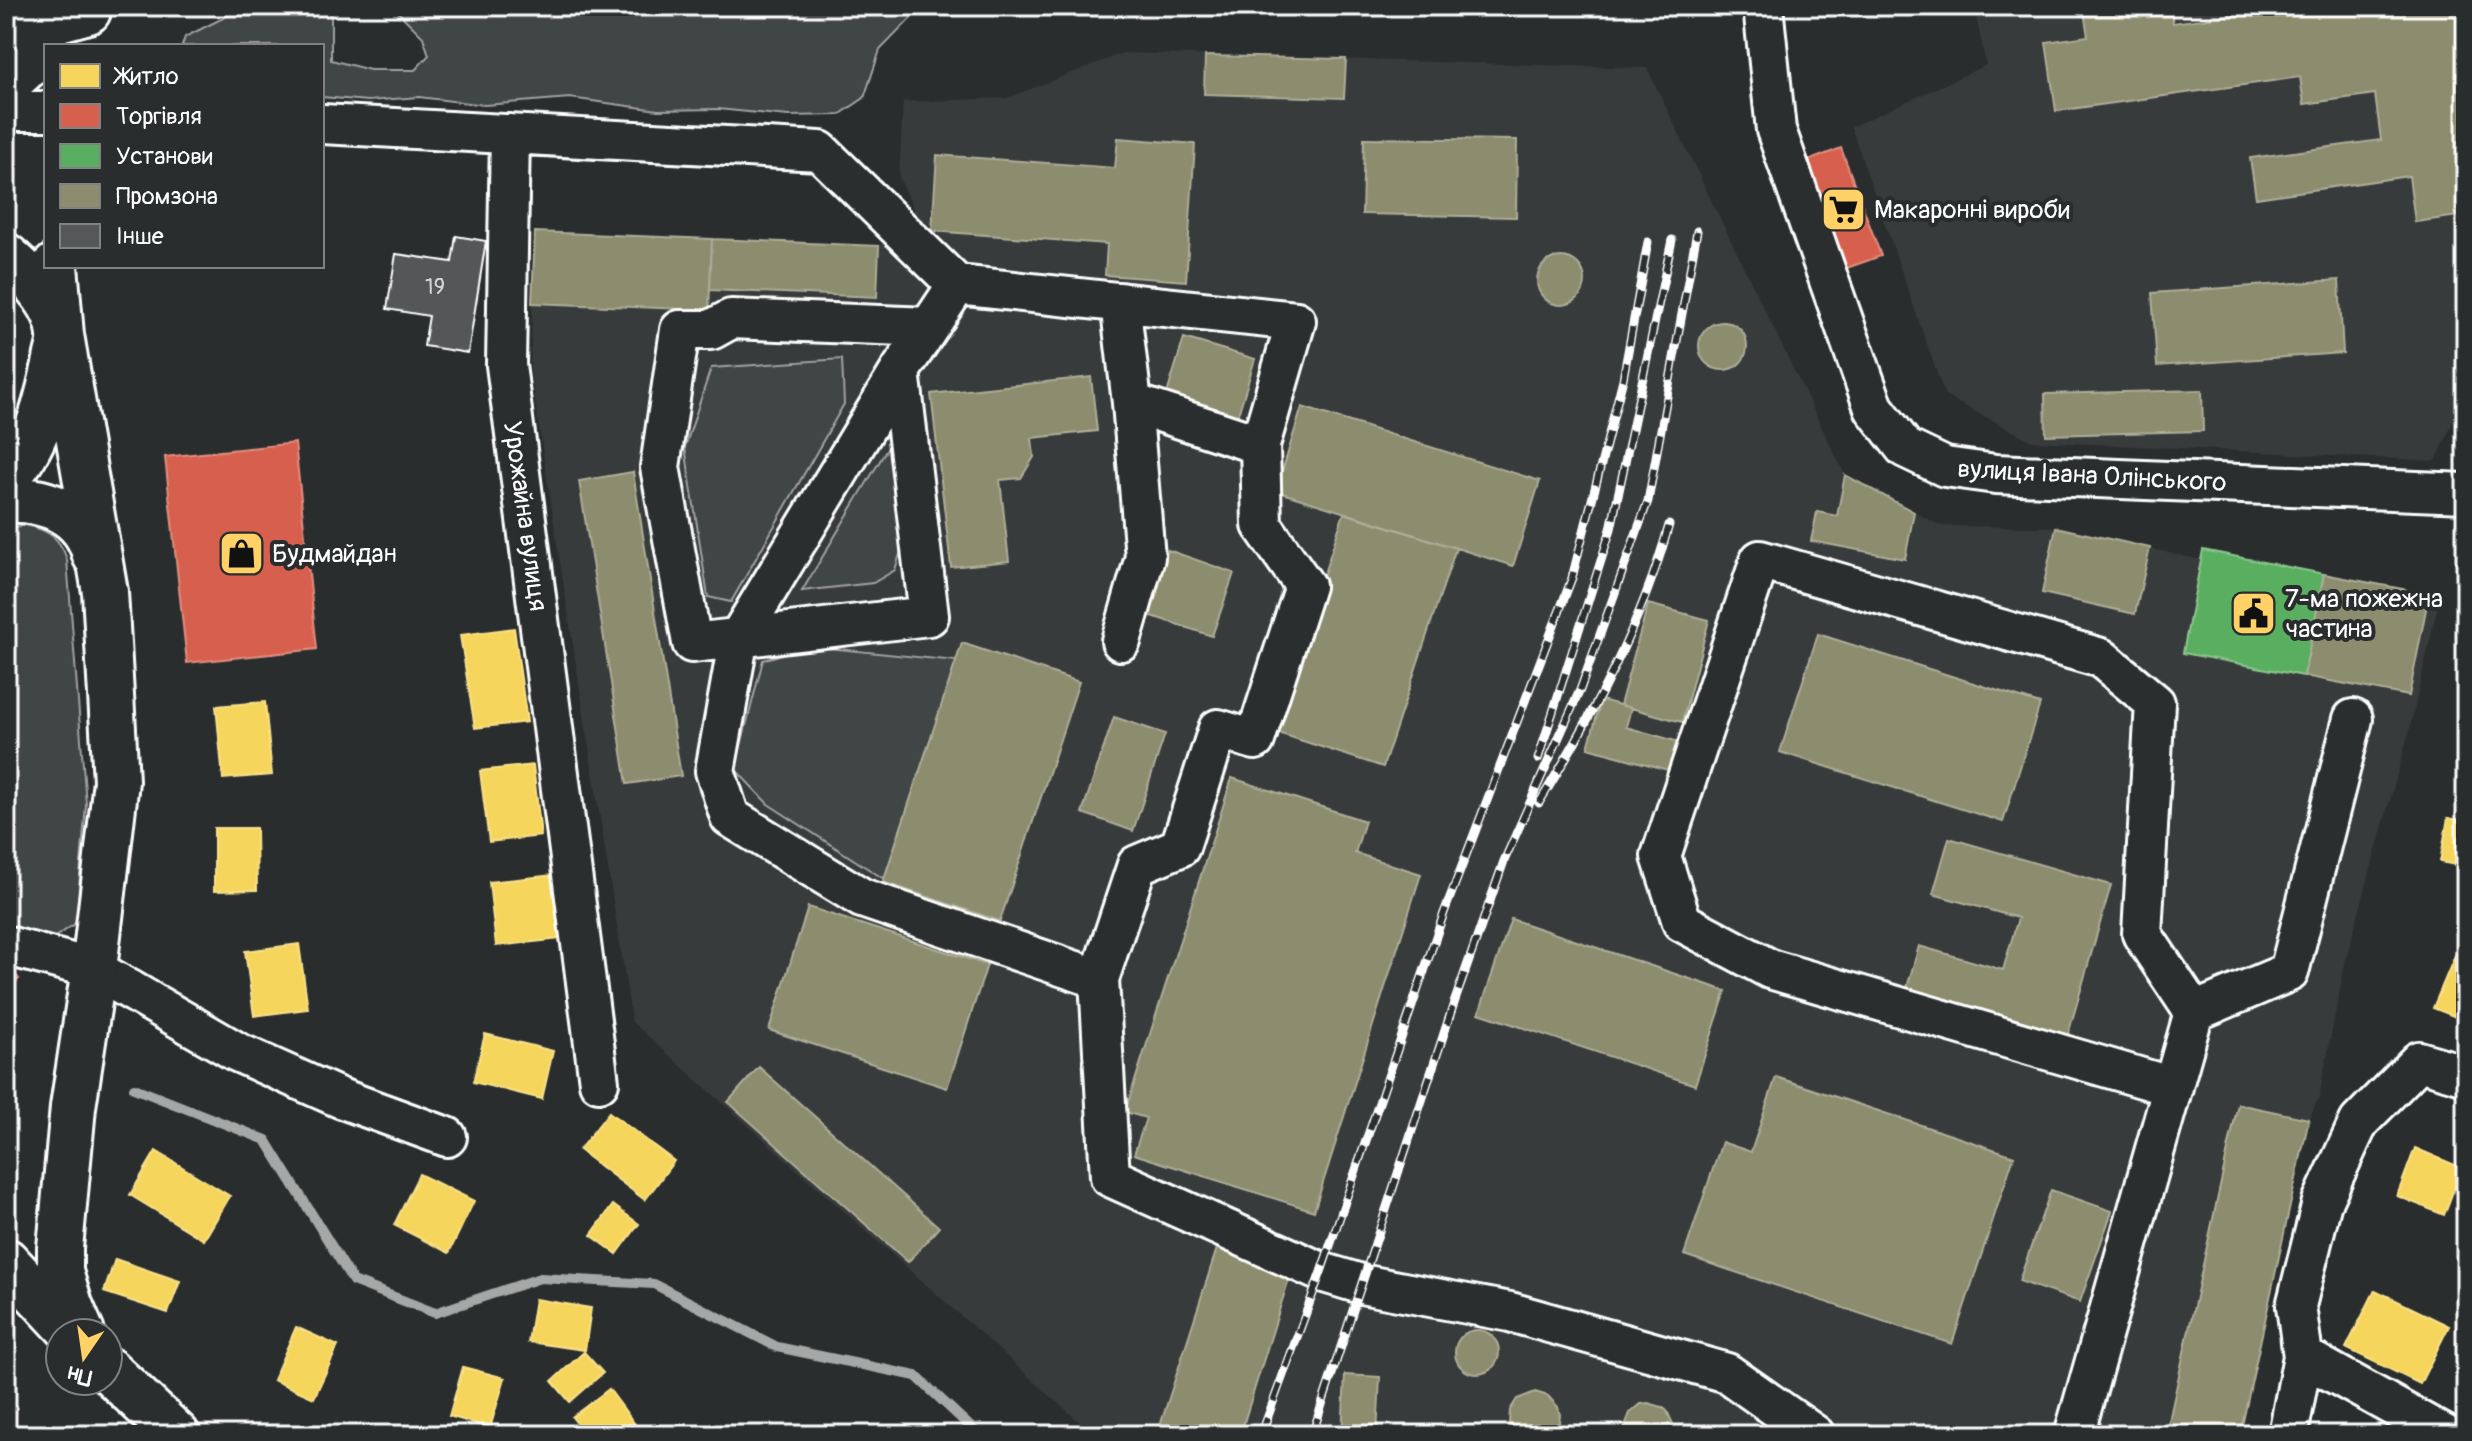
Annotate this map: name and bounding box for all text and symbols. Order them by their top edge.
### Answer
legend [44,44,324,268]
text: Житло [112,62,179,91]
text: Торгівля [116,102,202,131]
text: Установи [116,142,213,171]
text: Промзона [116,182,218,211]
supermarket icon: Макаронні вироби [1819,185,1867,233]
place label: Макаронні вироби [1874,194,2070,226]
text: Інше [116,222,164,251]
house number: 19 [425,273,445,301]
street label: Урожайна вулиця [496,419,554,613]
street label: вулиця Івана Олінського [1957,453,2227,499]
shop icon: Будмайдан [217,529,265,577]
place label: Будмайдан [272,538,397,570]
place label: 7-ма пожежна частина [2285,583,2443,645]
public building icon: 7-ма пожежна частина [2230,589,2278,637]
north arrow [44,1317,124,1397]
text: Пн [65,1359,95,1392]

